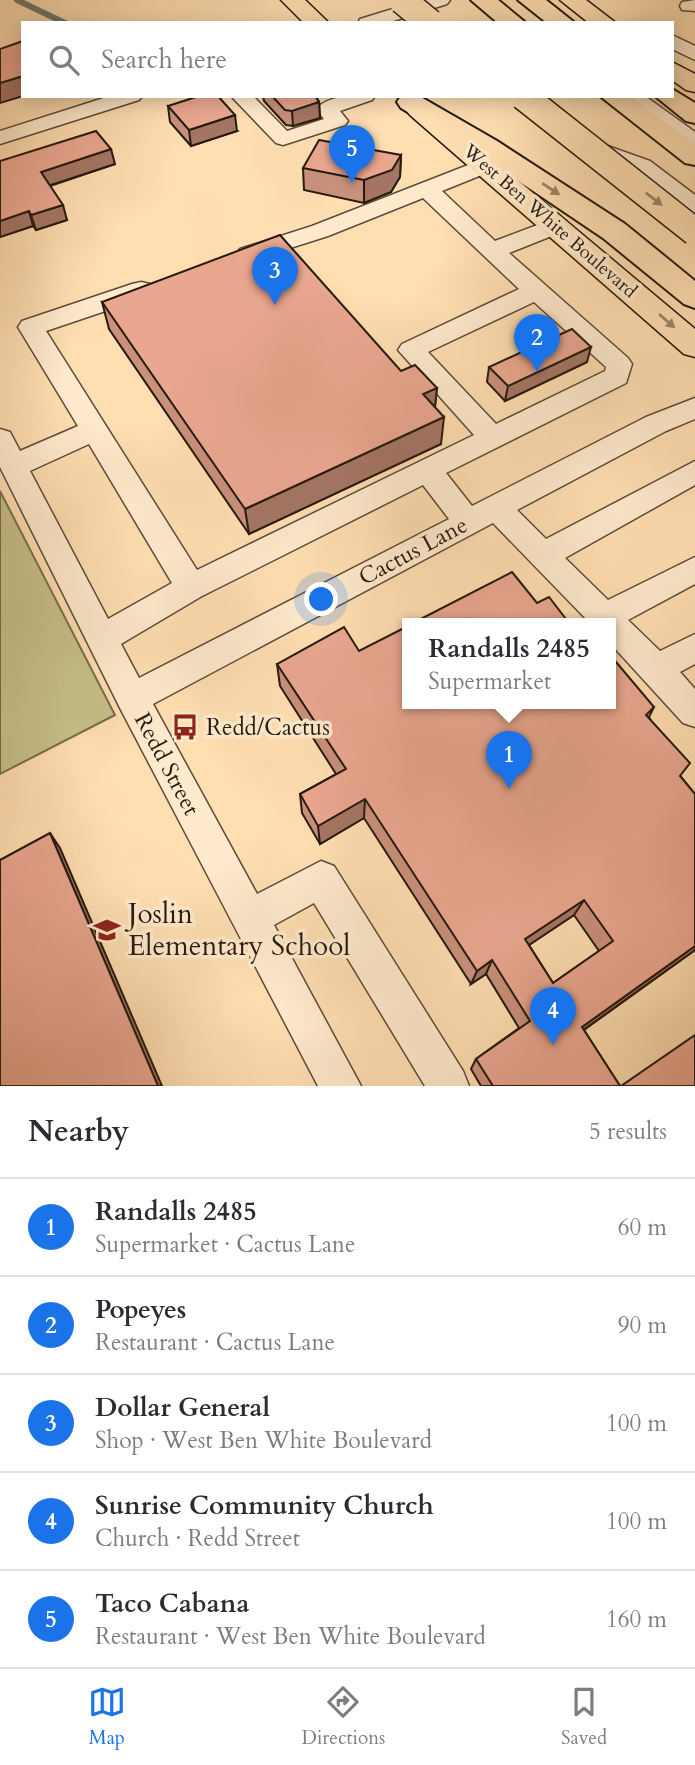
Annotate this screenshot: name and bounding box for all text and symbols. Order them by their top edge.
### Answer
search box [21,21,674,98]
icon: search [45,41,83,79]
text: Search here [101,42,227,77]
pin: 5 [329,125,375,183]
street label: West Ben White Boulevard [457,137,643,304]
one-way arrow [542,182,560,196]
one-way arrow [644,192,662,207]
pin: 3 [252,247,298,305]
one-way arrow [658,313,675,328]
pin: 2 [514,314,560,372]
street label: Cactus Lane [353,509,473,593]
your location [304,582,338,616]
popup [402,618,616,709]
text: Randalls 2485 [428,631,590,666]
text: Supermarket [428,666,551,697]
street label: Redd Street [127,707,207,821]
bus stop icon: Redd/Cactus [170,712,200,742]
place label: Redd/Cactus [206,712,330,743]
pin: 1 [486,731,532,789]
place label: Joslin Elementary School [124,895,350,965]
school or university icon: Joslin Elementary School [92,915,122,945]
pin: 4 [530,987,576,1045]
text: Nearby [28,1111,129,1152]
text: 5 results [589,1116,667,1147]
text: Randalls 2485 [95,1194,257,1229]
text: 1 [45,1212,57,1243]
text: 60 m [618,1212,667,1243]
text: Supermarket · Cactus Lane [95,1229,355,1260]
text: Popeyes [95,1292,186,1327]
text: 2 [45,1310,57,1341]
text: 90 m [618,1310,667,1341]
text: Restaurant · Cactus Lane [95,1327,335,1358]
text: Dollar General [95,1390,270,1425]
text: 3 [45,1408,57,1439]
text: 100 m [606,1408,667,1439]
text: Shop · West Ben White Boulevard [95,1425,432,1456]
text: Sunrise Community Church [95,1488,434,1523]
text: 4 [45,1506,57,1537]
text: 100 m [606,1506,667,1537]
text: Church · Redd Street [95,1523,300,1554]
text: Taco Cabana [95,1586,249,1621]
text: 5 [45,1604,57,1635]
text: 160 m [606,1604,667,1635]
text: Restaurant · West Ben White Boulevard [95,1621,486,1652]
tab: Map [88,1683,126,1751]
tab: Directions [302,1683,385,1751]
tab: Saved [561,1683,607,1751]

